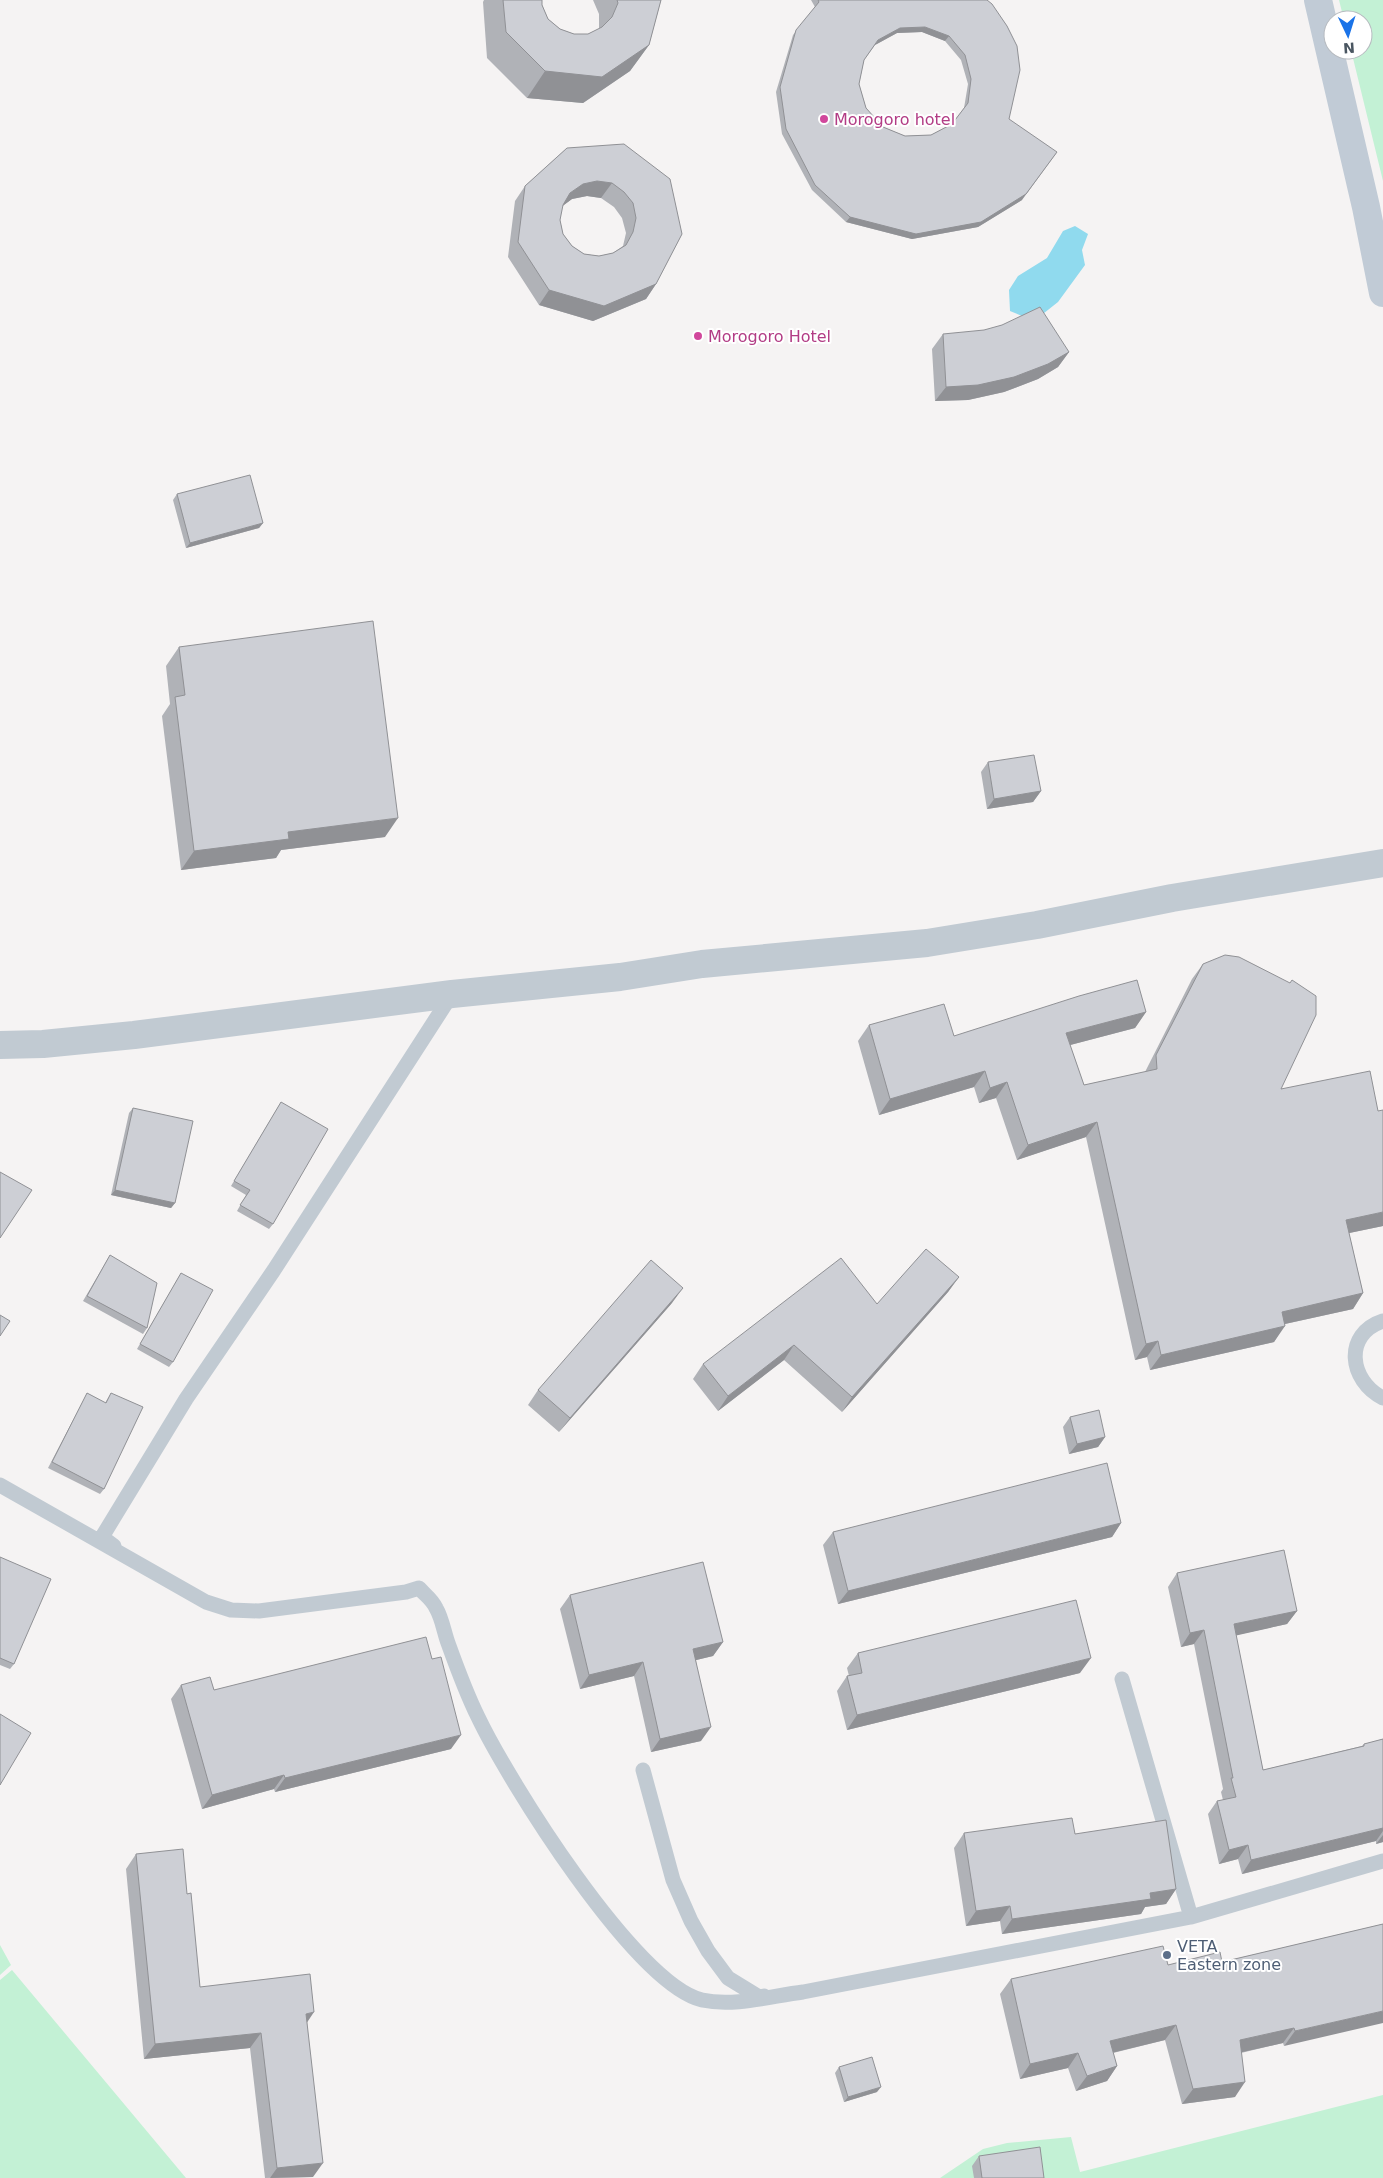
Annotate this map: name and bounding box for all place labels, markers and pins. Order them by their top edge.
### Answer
place label: Morogoro hotel [834,110,955,129]
marker: Morogoro hotel [818,113,830,125]
place label: Morogoro Hotel [708,327,831,346]
marker: Morogoro Hotel [692,330,704,342]
place label: VETA Eastern zone [1177,1937,1281,1974]
marker: VETA Eastern zone [1161,1949,1173,1961]

